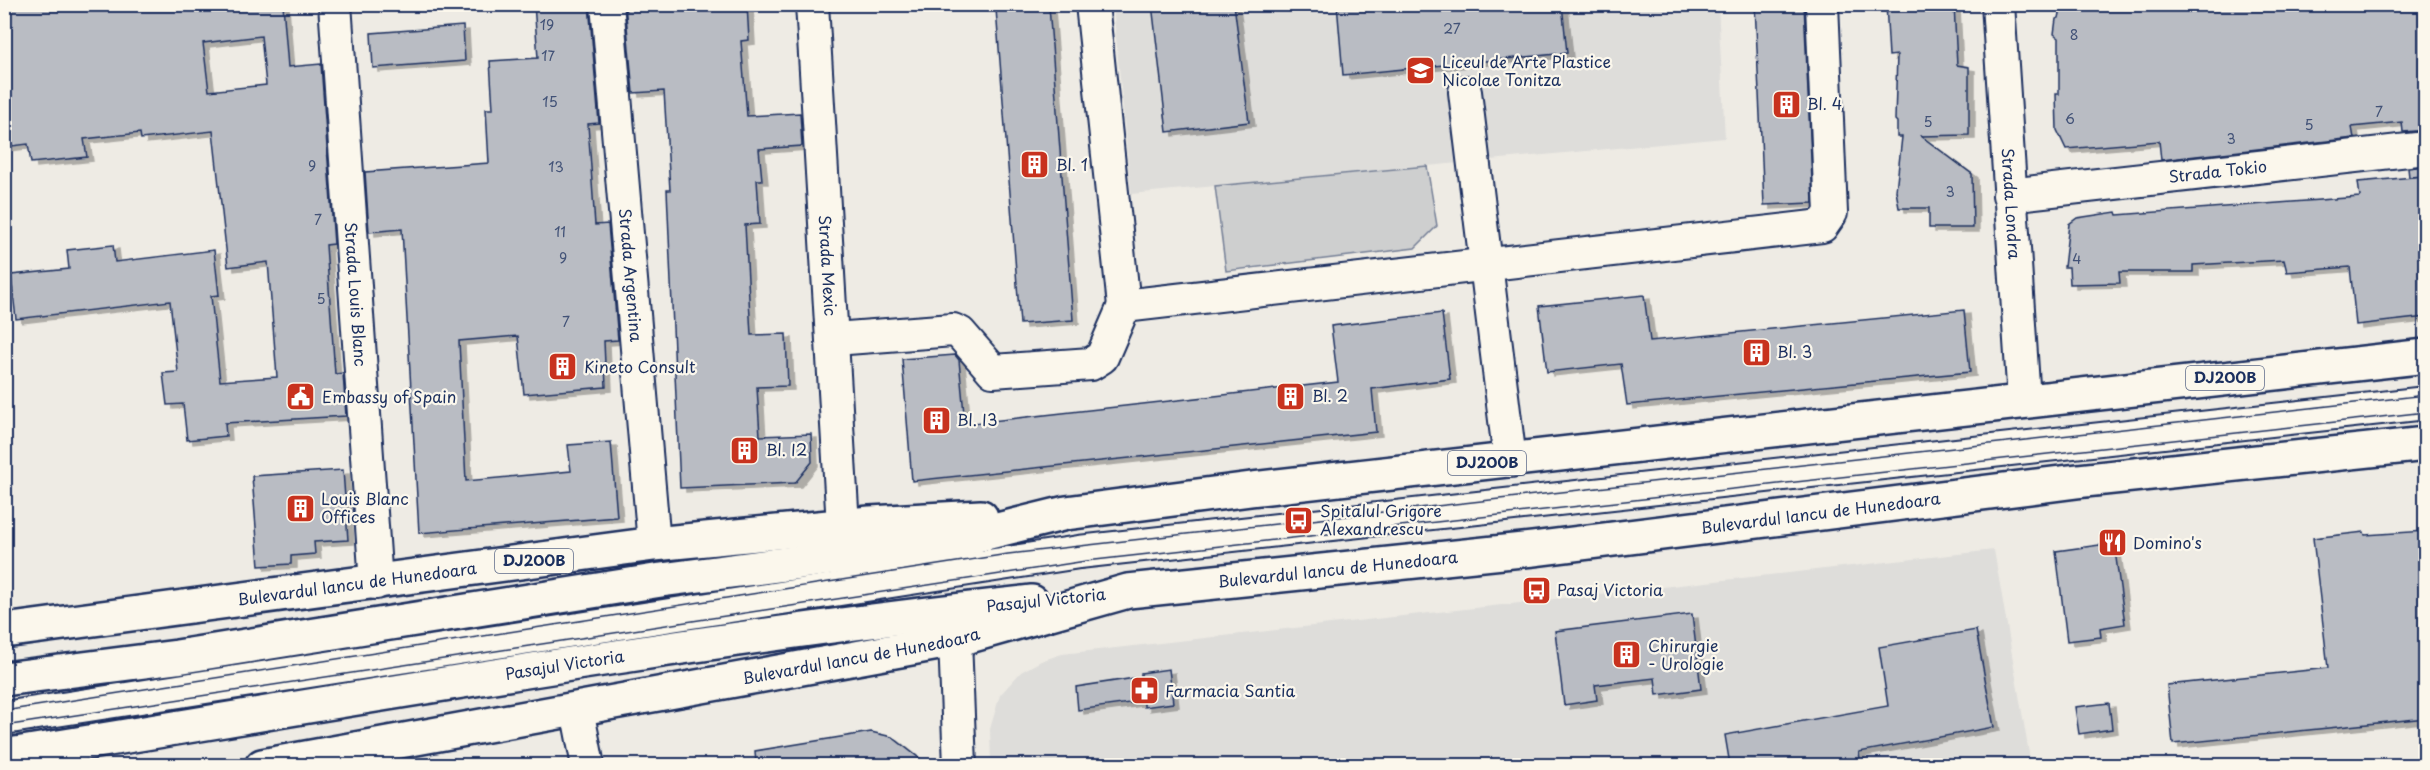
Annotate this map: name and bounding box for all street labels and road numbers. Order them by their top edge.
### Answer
street label: Strada Londra [1996,147,2028,260]
street label: Strada Tokio [2167,153,2268,188]
street label: Strada Argentina [614,207,649,343]
street label: Strada Mexic [814,214,844,317]
street label: Strada Louis Blanc [339,221,374,367]
road number: DJ200B [2186,366,2264,390]
road number: DJ200B [1448,451,1526,475]
street label: Bulevardul Iancu de Hunedoara [1699,485,1942,539]
street label: Bulevardul Iancu de Hunedoara [1216,544,1459,593]
road number: DJ200B [495,549,573,573]
street label: Bulevardul Iancu de Hunedoara [235,555,478,611]
street label: Pasajul Victoria [985,581,1107,617]
street label: Bulevardul Iancu de Hunedoara [740,621,982,689]
street label: Pasajul Victoria [503,643,626,685]

